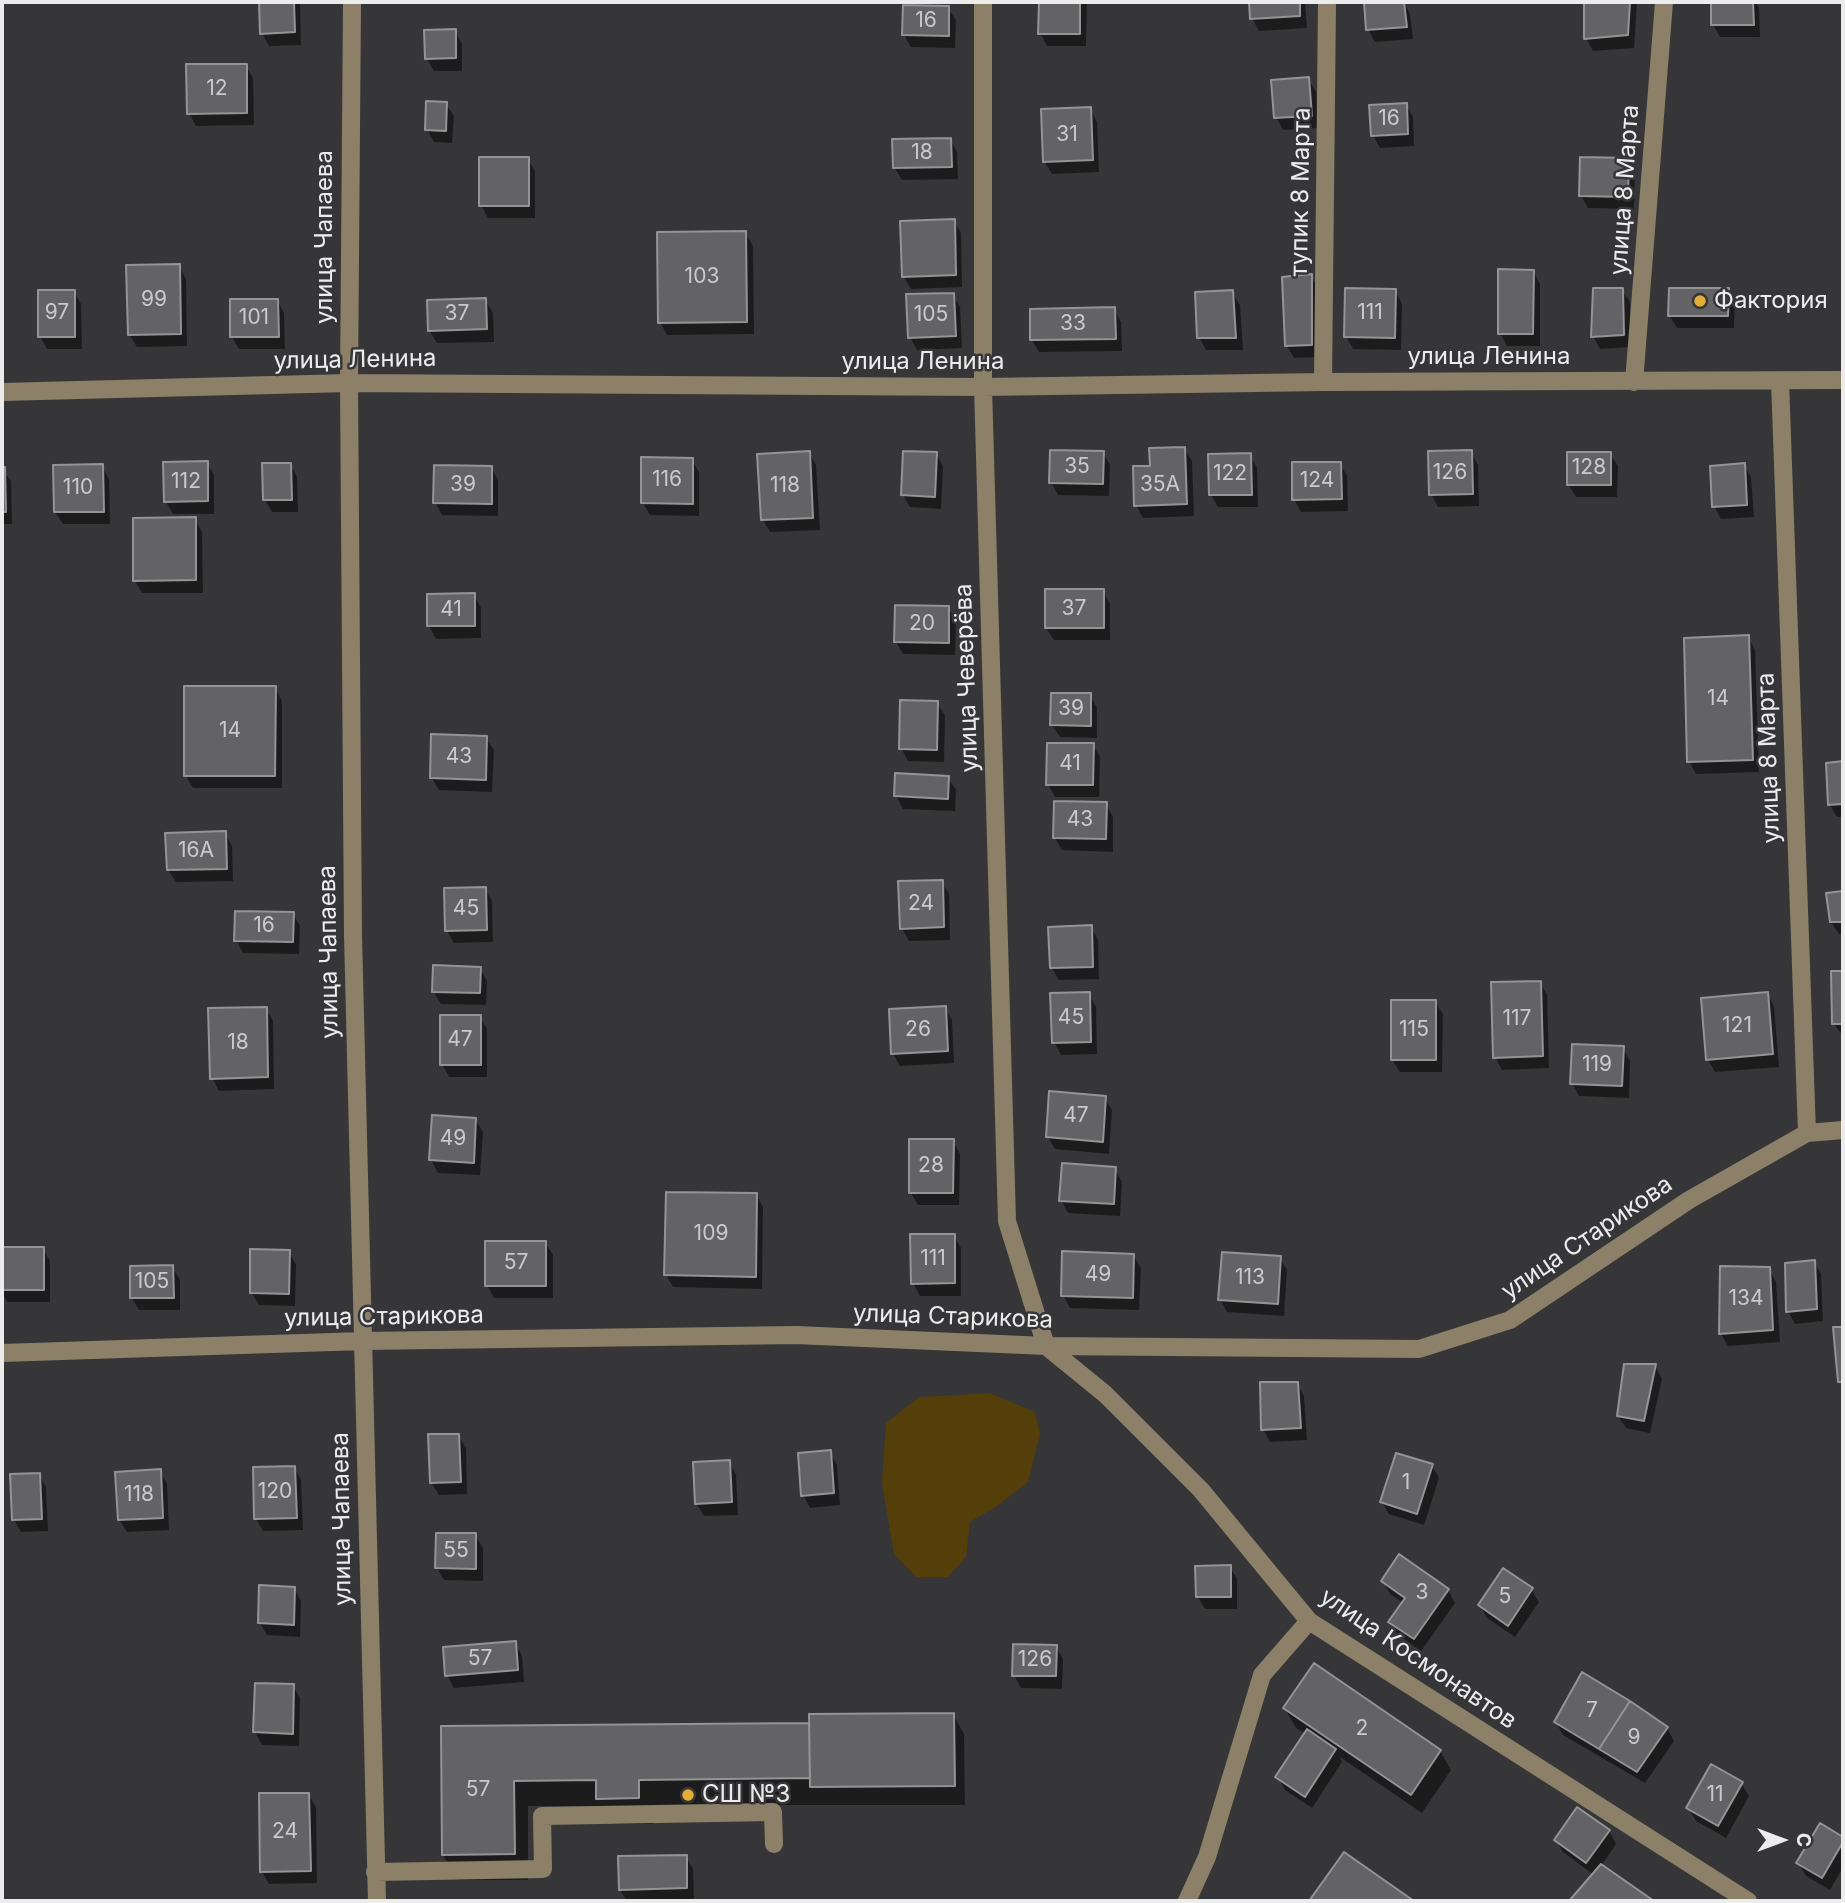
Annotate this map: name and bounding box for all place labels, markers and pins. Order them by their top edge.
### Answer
place label: Фактория [1714,287,1828,315]
marker: Фактория [1692,293,1708,309]
place label: СШ №3 [702,1781,790,1809]
marker: СШ №3 [680,1787,696,1803]

